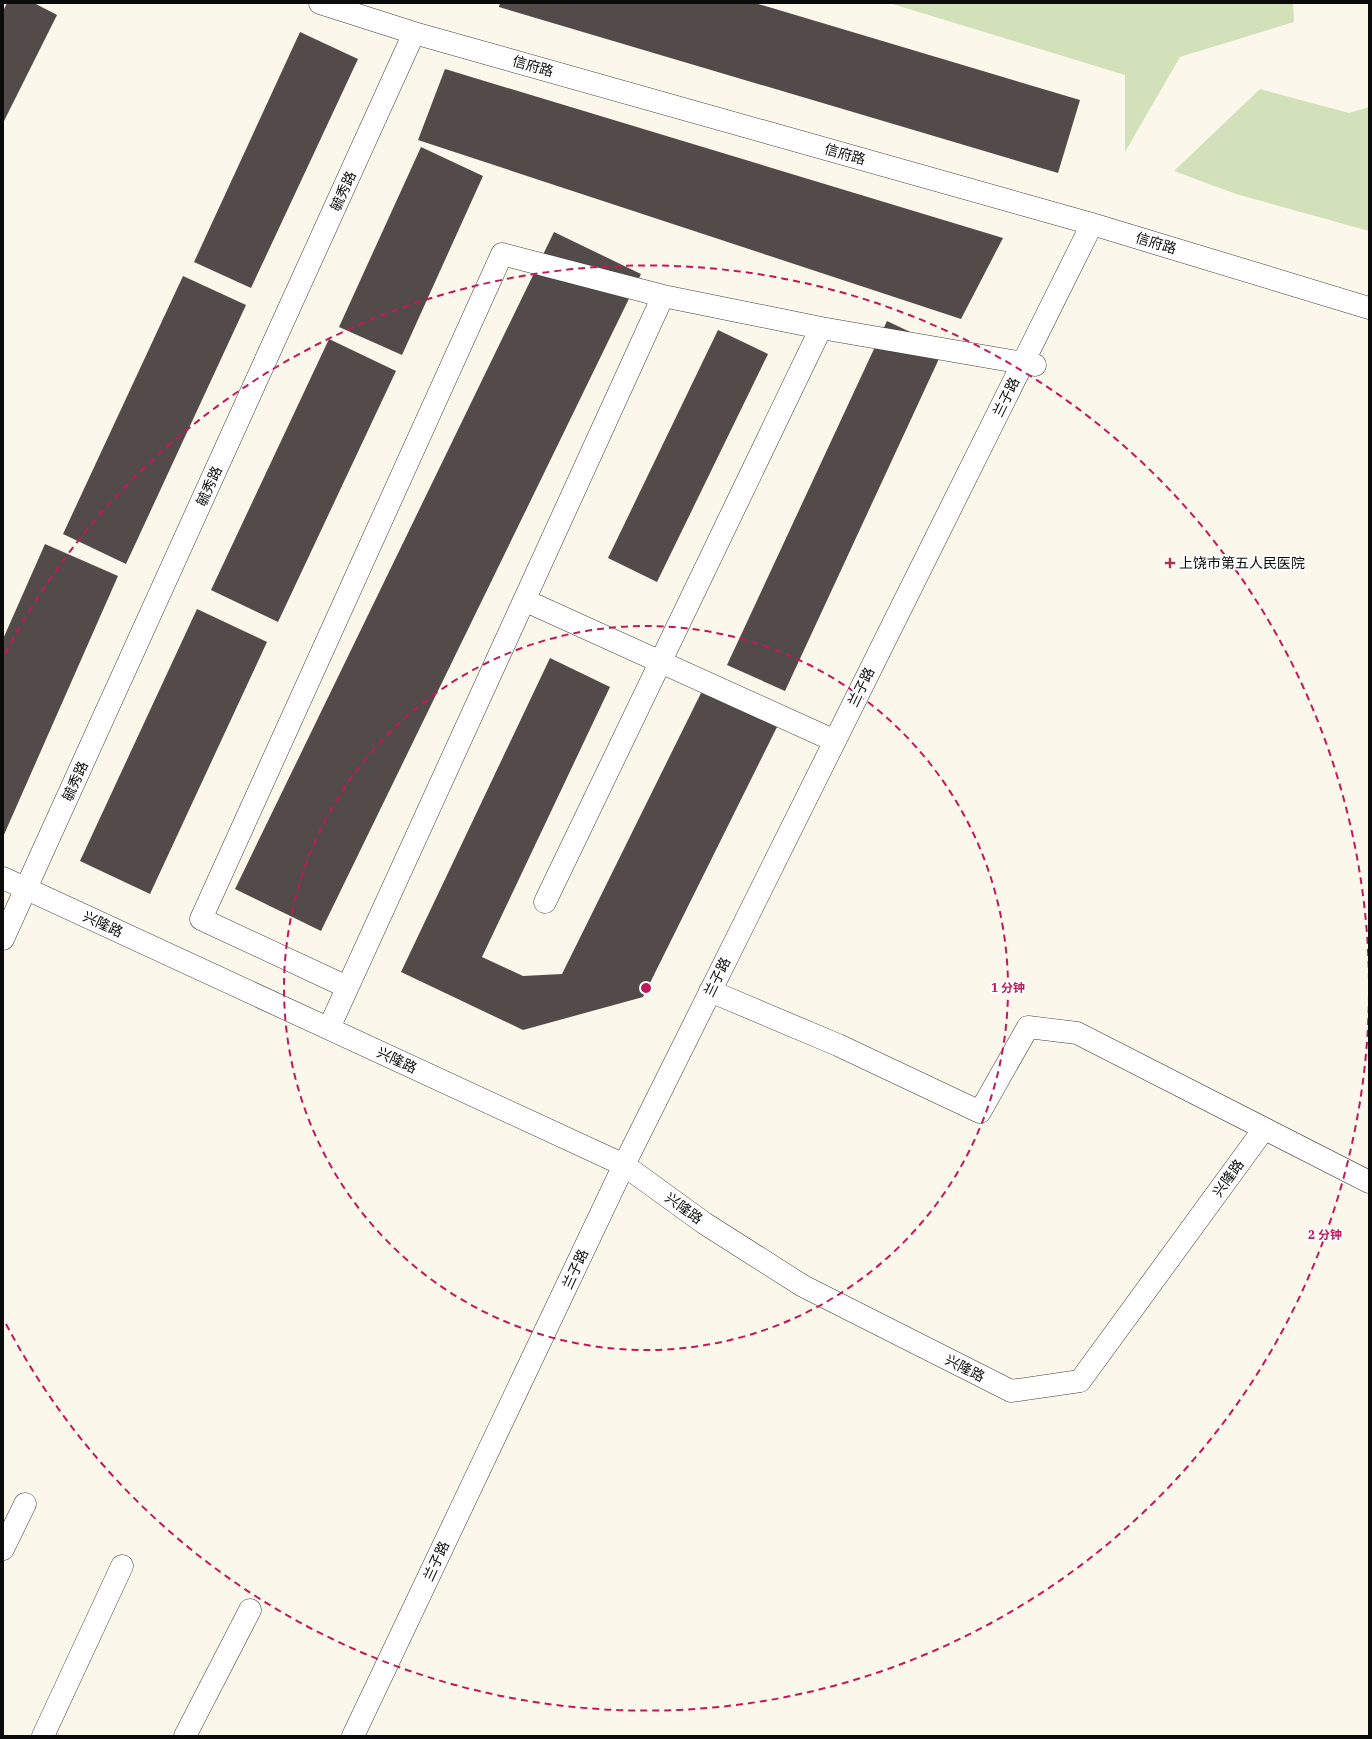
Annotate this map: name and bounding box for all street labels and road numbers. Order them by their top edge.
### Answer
street label: 信府路 [510,52,556,80]
street label: 信府路 [822,140,868,168]
street label: 毓秀路 [326,168,360,214]
street label: 信府路 [1133,228,1179,258]
street label: 兰子路 [989,374,1023,420]
street label: 毓秀路 [192,463,226,509]
street label: 兰子路 [844,664,878,710]
street label: 毓秀路 [58,758,92,804]
street label: 兴隆路 [80,907,126,941]
street label: 兰子路 [700,954,734,1000]
street label: 兴隆路 [374,1043,420,1077]
street label: 兴隆路 [1208,1156,1248,1200]
street label: 兴隆路 [662,1188,706,1228]
street label: 兰子路 [558,1246,592,1292]
street label: 兴隆路 [942,1350,988,1386]
street label: 兰子路 [419,1538,453,1584]

